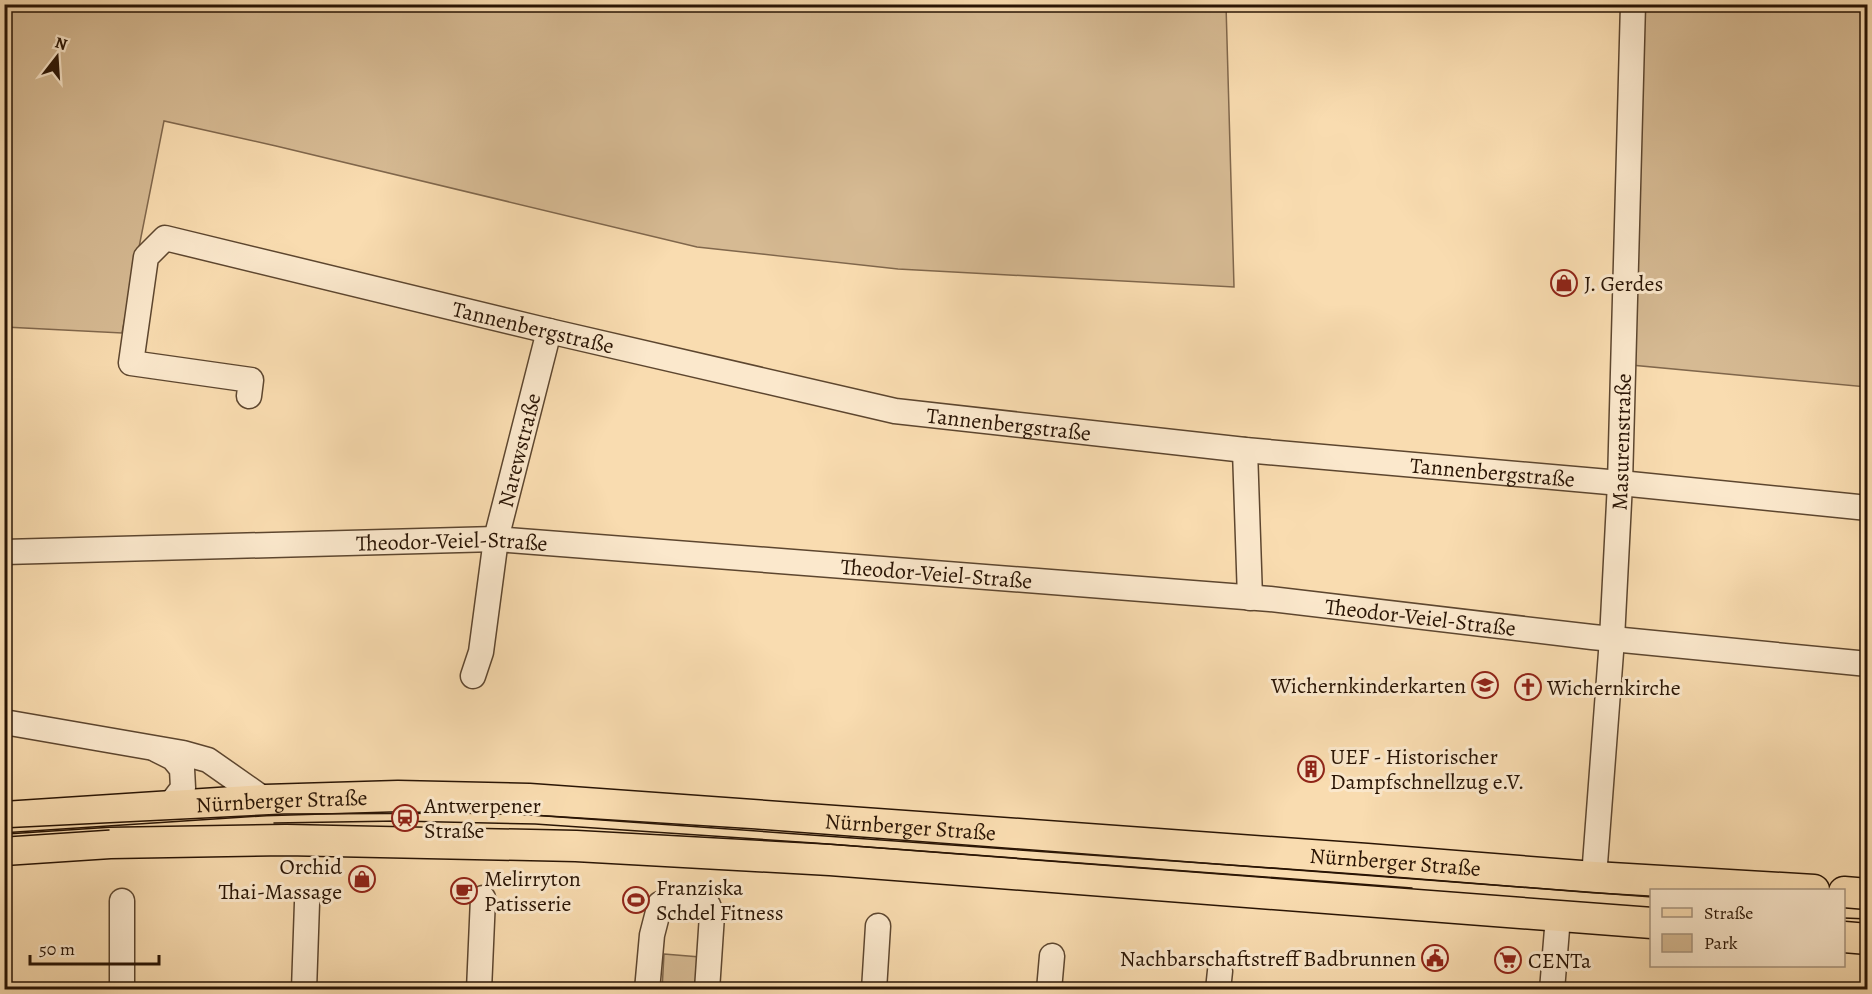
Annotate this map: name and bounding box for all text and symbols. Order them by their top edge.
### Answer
north arrow [27,27,87,87]
text: N [52,31,70,56]
shop icon: J. Gerdes [1549,268,1579,298]
place label: J. Gerdes [1584,269,1663,299]
street label: Tannenbergstraße [449,294,617,362]
street label: Masurenstraße [1605,373,1639,511]
street label: Narewstraße [491,390,549,511]
street label: Tannenbergstraße [925,401,1092,449]
street label: Tannenbergstraße [1409,451,1576,495]
street label: Theodor-Veiel-Straße [356,525,549,559]
street label: Theodor-Veiel-Straße [840,552,1033,597]
street label: Theodor-Veiel-Straße [1323,592,1517,644]
school or university icon: Wichernkinderkarten [1470,670,1500,700]
place label: Wichernkinderkarten [1270,671,1466,701]
church icon: Wichernkirche [1513,672,1543,702]
place label: Wichernkirche [1546,673,1681,703]
place label: UEF - Historischer Dampfschnellzug e.V. [1330,742,1525,797]
building icon: UEF - Historischer Dampfschnellzug e.V. [1296,754,1326,784]
street label: Nürnberger Straße [195,783,368,820]
place label: Antwerpener Straße [423,791,541,846]
station icon: Antwerpener Straße [390,803,420,833]
street label: Nürnberger Straße [824,806,997,848]
street label: Nürnberger Straße [1308,841,1482,884]
place label: Orchid Thai-Massage [219,852,342,907]
shop icon: Orchid Thai-Massage [347,864,377,894]
place label: Melirryton Patisserie [484,864,581,919]
place label: Franziska Schdel Fitness [656,873,784,928]
cafe icon: Melirryton Patisserie [449,876,479,906]
sports icon: Franziska Schdel Fitness [621,885,651,915]
legend [1650,889,1845,967]
text: Straße [1704,901,1753,925]
scale bar [30,928,159,966]
text: Park [1704,931,1738,955]
text: 50 m [39,937,75,961]
public building icon: Nachbarschaftstreff Badbrunnen [1420,943,1450,973]
place label: Nachbarschaftstreff Badbrunnen [1120,944,1416,974]
supermarket icon: CENTa [1493,945,1523,975]
place label: CENTa [1528,946,1592,976]

